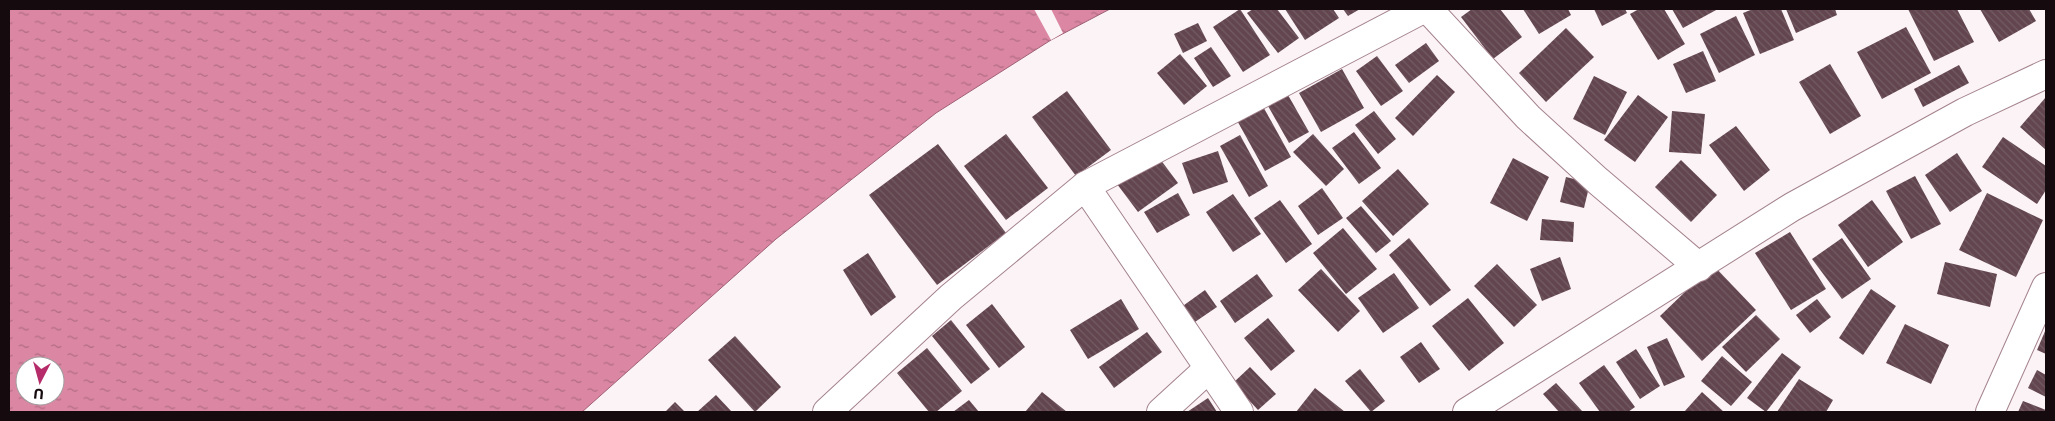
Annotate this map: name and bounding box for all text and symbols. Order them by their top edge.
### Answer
north arrow [15,356,65,406]
text: U [33,385,45,403]

